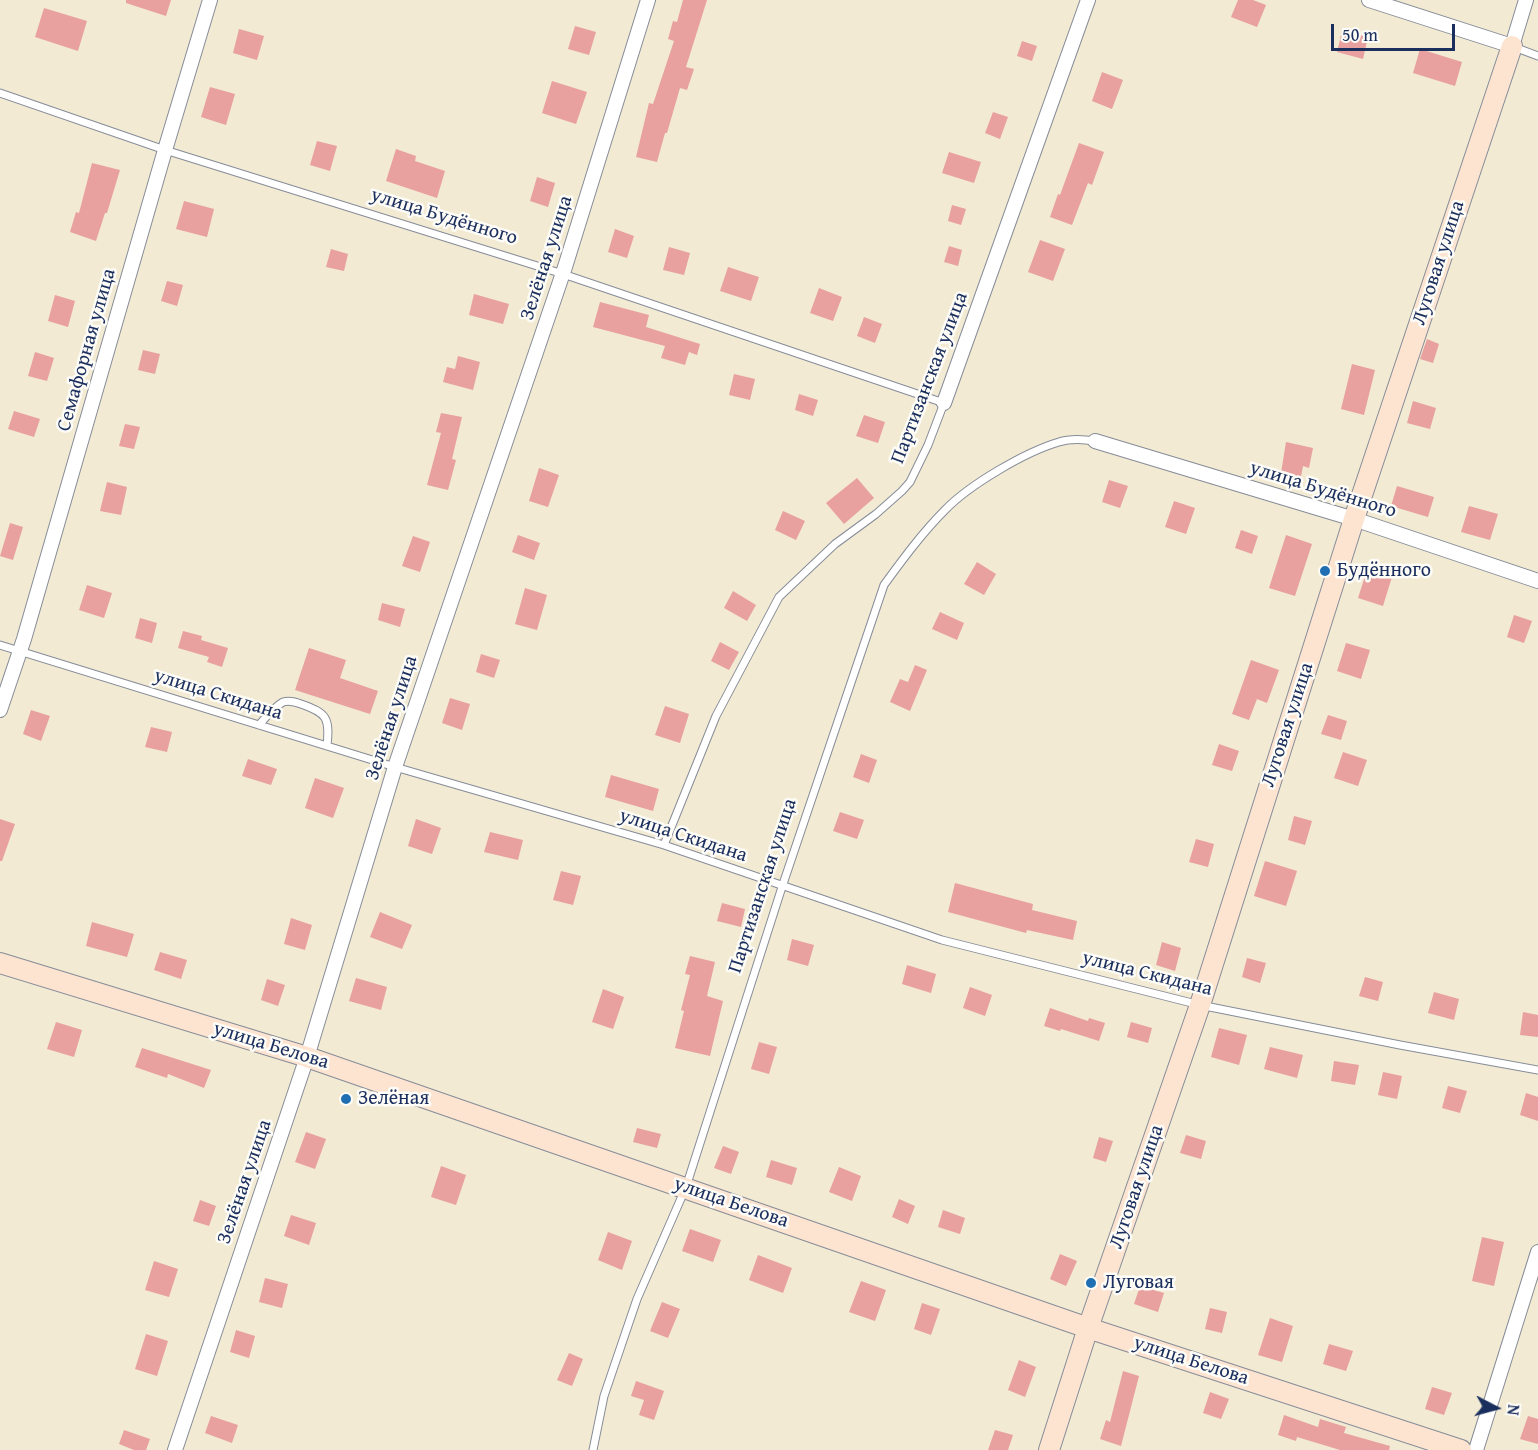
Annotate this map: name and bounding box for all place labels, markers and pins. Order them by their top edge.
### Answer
place label: Будённого [1337,559,1431,583]
marker: Будённого [1318,564,1332,578]
place label: Зелёная [358,1087,429,1111]
marker: Зелёная [339,1092,353,1106]
place label: Луговая [1103,1271,1174,1295]
marker: Луговая [1084,1276,1098,1290]

